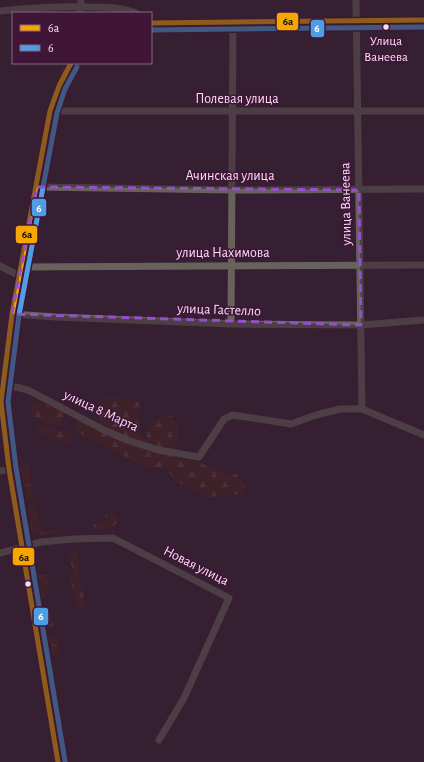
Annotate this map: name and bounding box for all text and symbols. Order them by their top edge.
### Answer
legend [12,12,152,64]
line badge: 6а [276,12,299,31]
text: 6а [283,16,293,27]
line badge: 6 [310,19,325,38]
text: 6а [48,22,60,34]
marker: Улица Ванеева [381,22,391,32]
text: 6 [314,23,320,34]
place label: Улица Ванеева [364,35,408,64]
text: 6 [48,42,54,54]
street label: Полевая улица [195,92,279,106]
street label: улица Ванеева [338,162,354,247]
street label: Ачинская улица [185,169,275,183]
line badge: 6 [31,198,47,217]
text: 6 [36,203,42,214]
line badge: 6а [15,225,38,244]
text: 6а [22,229,32,240]
street label: улица Нахимова [175,246,270,260]
street label: улица Гастелло [176,302,261,318]
street label: улица 8 Марта [61,387,141,435]
street label: Новая улица [161,544,231,589]
line badge: 6а [12,547,35,566]
text: 6а [19,552,29,563]
unlabelled marker [23,579,33,589]
line badge: 6 [33,607,49,626]
text: 6 [38,611,44,622]

